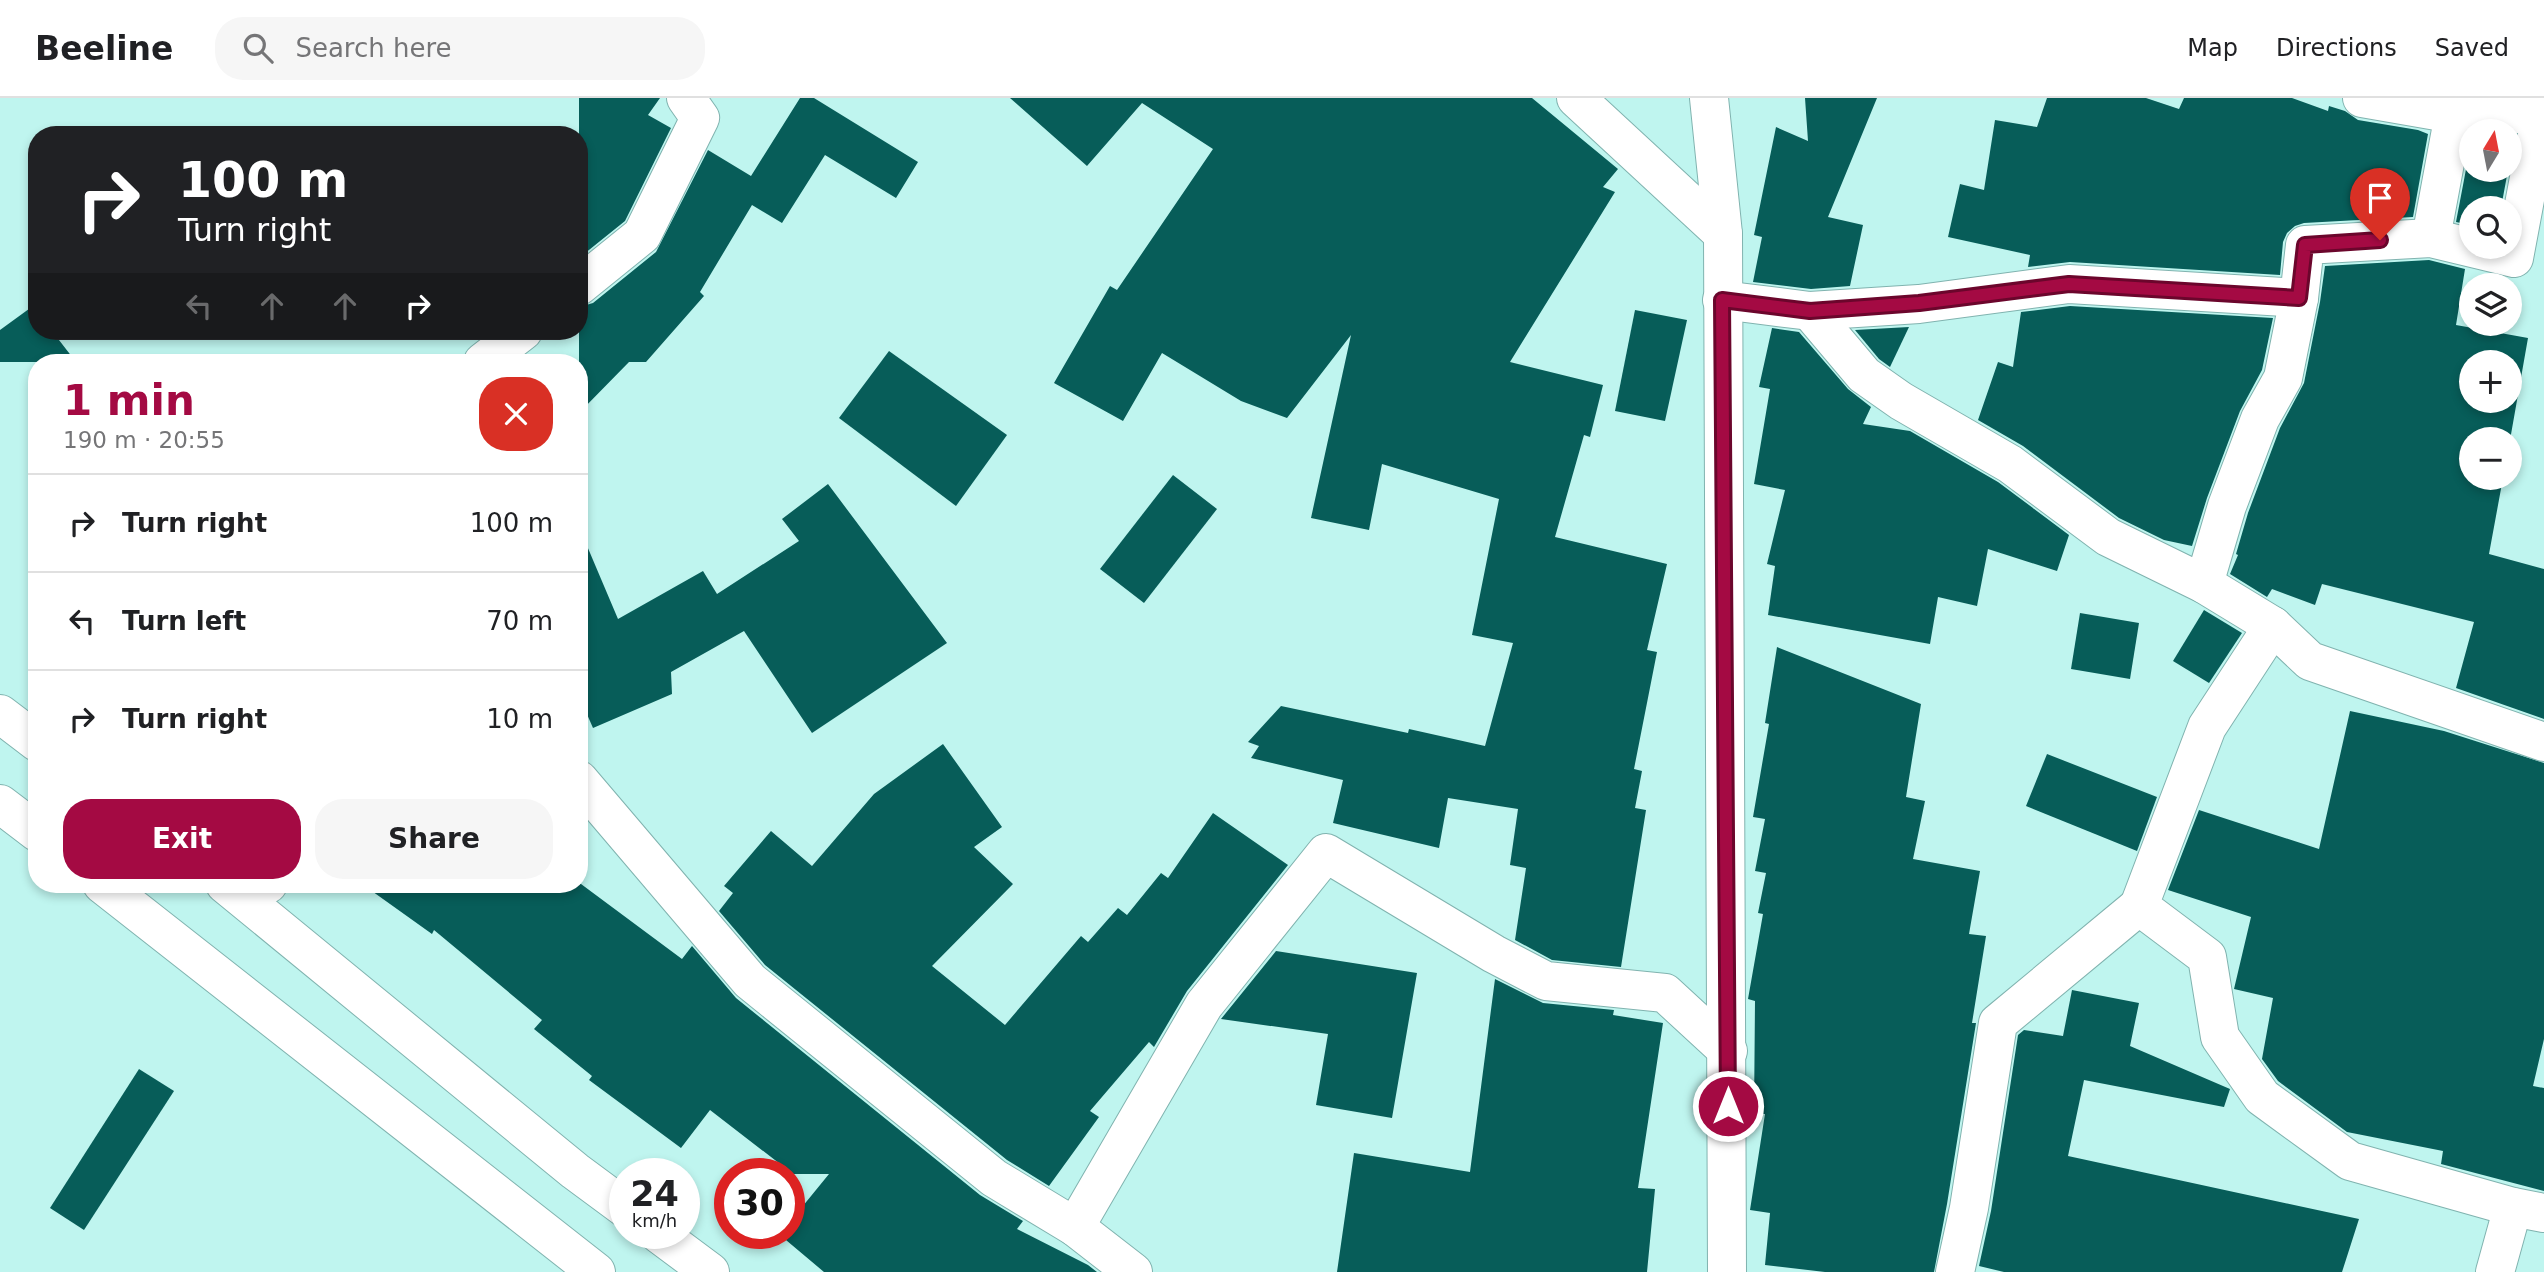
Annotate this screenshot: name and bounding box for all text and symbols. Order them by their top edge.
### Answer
search box [215,17,705,80]
text: Beeline [35,29,173,68]
icon: search [239,29,277,67]
text: Search here [295,33,452,63]
text: Map [2187,34,2238,62]
text: Directions [2276,34,2397,62]
text: Saved [2435,34,2509,62]
north arrow [2459,119,2522,182]
map controls [2459,119,2522,490]
text: 100 m [178,152,348,209]
icon: right [63,154,154,245]
pin [2350,168,2410,240]
icon: arrive [2361,179,2399,217]
button: search [2459,196,2522,259]
text: Turn right [178,211,331,249]
button: layers [2459,273,2522,336]
icon: left [180,287,218,325]
icon: ahead [253,287,291,325]
icon: ahead [326,287,364,325]
icon: right [399,287,437,325]
button: + [2459,350,2522,413]
text: 1 min [63,376,195,425]
button: close [479,377,553,451]
text: 190 m · 20:55 [63,427,225,453]
button: − [2459,427,2522,490]
icon: right [63,504,101,542]
text: Turn right [122,508,267,538]
text: 100 m [470,508,553,538]
icon: left [63,602,101,640]
text: Turn left [122,606,246,636]
text: 70 m [486,606,553,636]
icon: right [63,700,101,738]
text: Turn right [122,704,267,734]
text: 10 m [486,704,553,734]
button: Exit [63,799,301,879]
button: Share [315,799,553,879]
position arrow [1691,1069,1765,1143]
speed limit sign: 30 [714,1158,805,1249]
text: 24 [630,1174,679,1214]
text: km/h [632,1210,677,1231]

